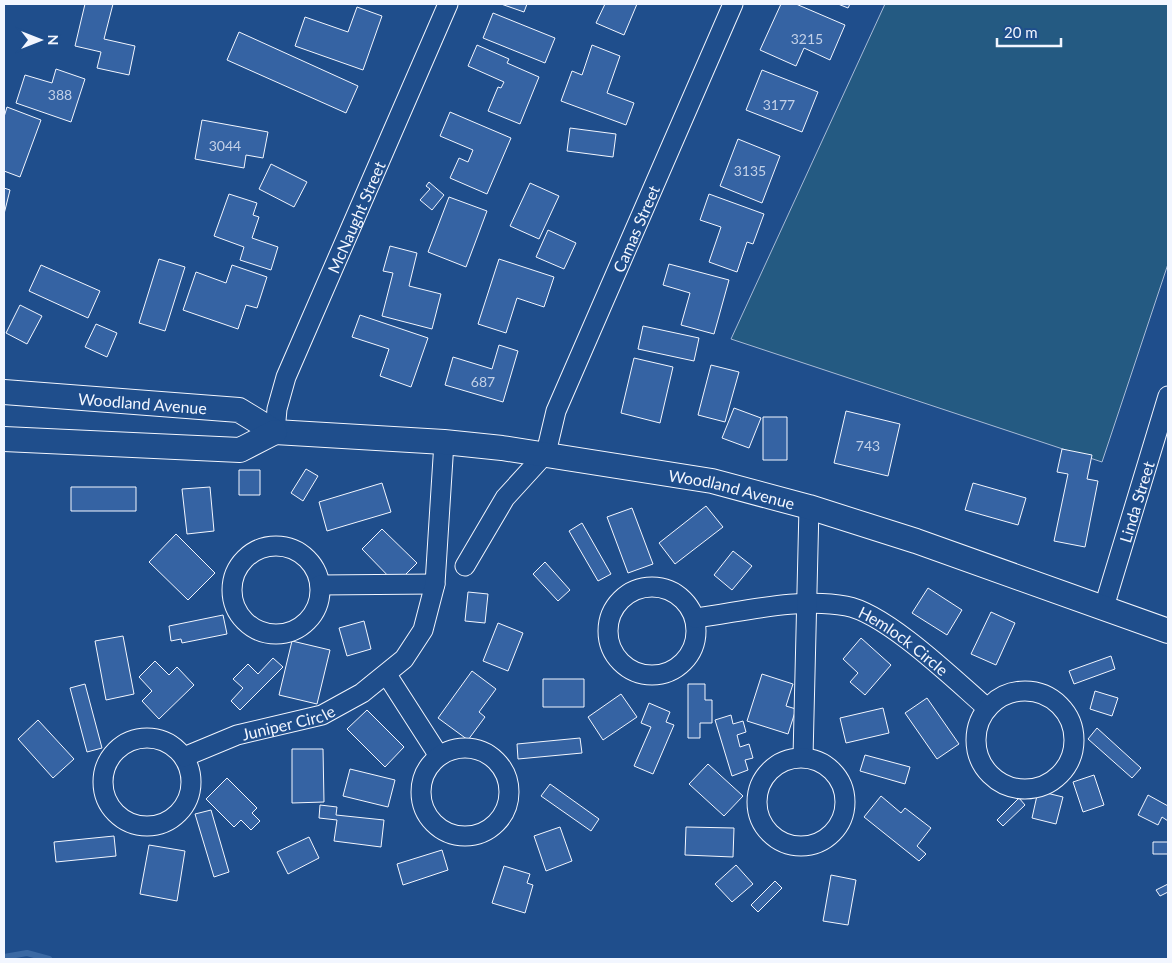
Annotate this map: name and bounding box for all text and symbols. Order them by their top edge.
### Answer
north arrow [15,15,65,65]
scale bar [997,15,1061,47]
text: 20 m [1004,23,1038,41]
house number: 3215 [791,30,823,47]
text: N [45,35,62,45]
house number: 388 [48,86,72,103]
house number: 3177 [763,96,795,113]
house number: 3044 [209,137,241,154]
street label: McNaught Street [323,158,388,276]
house number: 3135 [734,162,766,179]
street label: Camas Street [608,182,663,275]
house number: 687 [471,373,495,390]
street label: Woodland Avenue [78,388,208,417]
house number: 743 [856,437,880,454]
street label: Linda Street [1115,458,1157,545]
street label: Woodland Avenue [667,465,797,512]
street label: Hemlock Circle [856,602,953,679]
street label: Juniper Circle [240,700,338,743]

